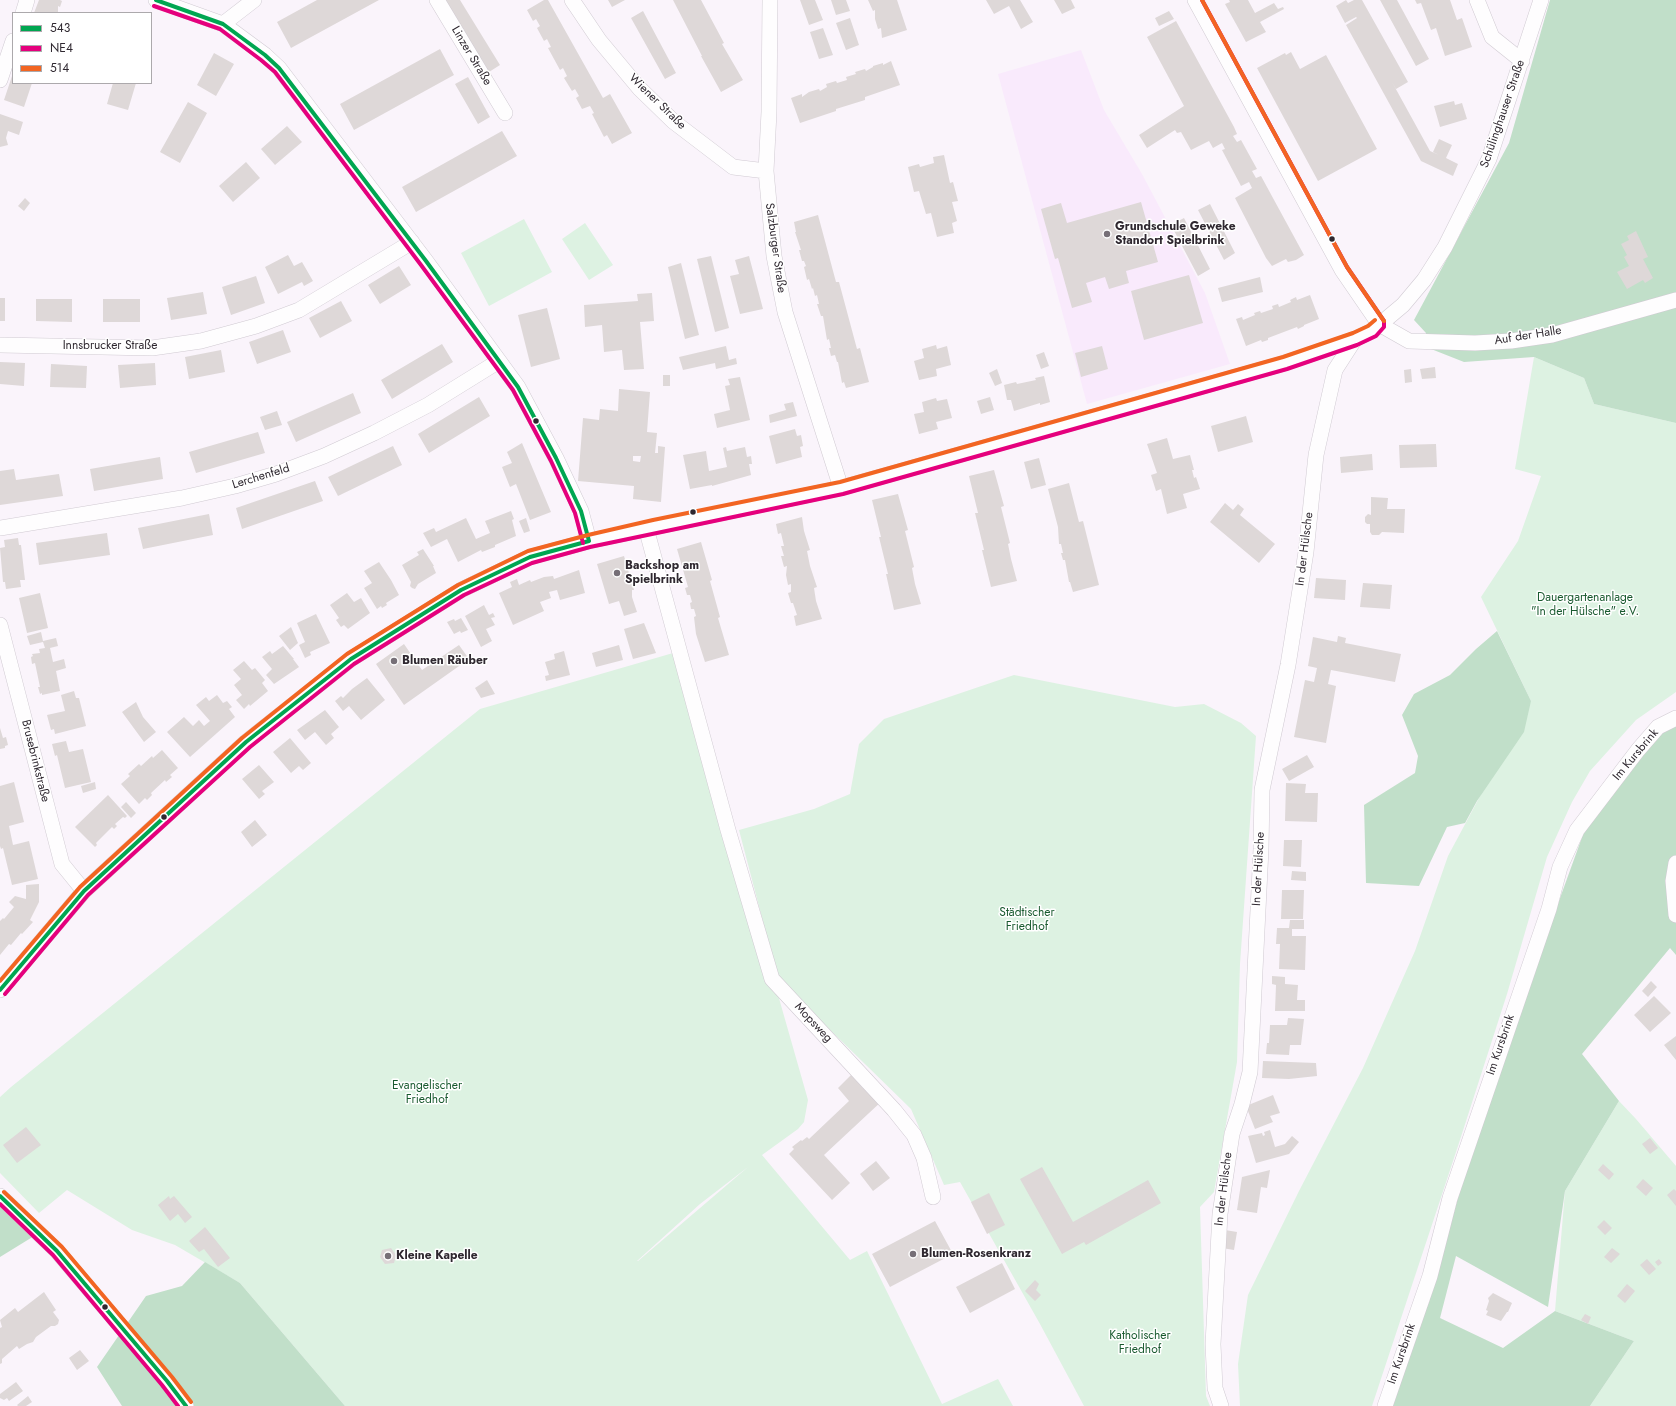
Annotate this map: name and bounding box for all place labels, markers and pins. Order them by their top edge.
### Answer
place label: Grundschule Geweke Standort Spielbrink [1115,220,1236,248]
marker: Grundschule Geweke Standort Spielbrink [1102,229,1112,239]
unlabelled marker [1327,234,1337,244]
unlabelled marker [531,416,541,426]
unlabelled marker [688,507,698,517]
place label: Backshop am Spielbrink [625,559,699,587]
marker: Backshop am Spielbrink [612,568,622,578]
place label: Blumen Räuber [402,654,488,668]
marker: Blumen Räuber [389,656,399,666]
unlabelled marker [159,812,169,822]
place label: Blumen-Rosenkranz [921,1247,1031,1261]
place label: Kleine Kapelle [396,1249,478,1263]
marker: Blumen-Rosenkranz [908,1249,918,1259]
marker: Kleine Kapelle [383,1251,393,1261]
unlabelled marker [100,1302,110,1312]

